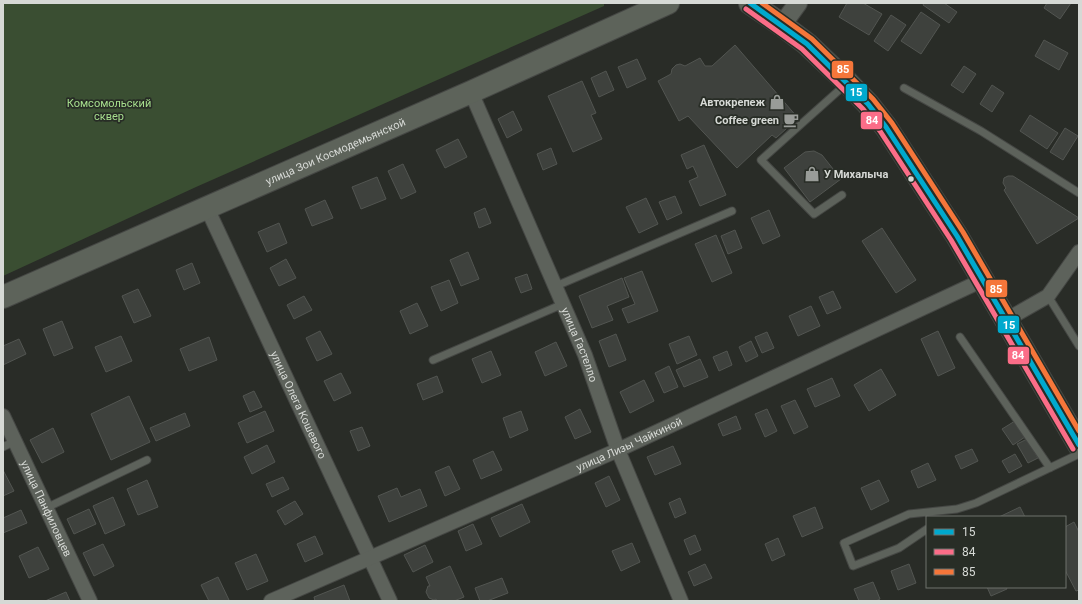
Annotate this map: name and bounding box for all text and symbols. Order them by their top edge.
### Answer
line badge: 85 [831,60,854,79]
text: 85 [837,63,849,76]
line badge: 15 [845,83,868,102]
text: 15 [850,86,862,99]
shop icon: Автокрепеж [768,93,786,111]
place label: Автокрепеж [700,96,766,109]
park label: Комсомольский сквер [67,97,151,123]
cafe icon: Coffee green [782,111,800,129]
line badge: 84 [860,111,883,130]
place label: Coffee green [715,114,779,127]
text: 84 [866,114,879,127]
street label: улица Зои Космодемьянской [264,116,408,188]
shop icon: У Михалыча [803,165,821,183]
place label: У Михалыча [824,168,888,181]
unlabelled marker [906,174,916,184]
line badge: 85 [985,279,1008,298]
text: 85 [990,283,1002,296]
street label: улица Гастелло [558,306,600,384]
line badge: 15 [997,315,1020,334]
text: 15 [1003,319,1015,332]
line badge: 84 [1007,346,1030,365]
street label: улица Олега Кошевого [267,349,329,461]
text: 84 [1012,349,1025,362]
street label: улица Лизы Чайкиной [574,415,685,474]
street label: улица Панфиловцев [18,458,74,559]
legend [926,516,1066,588]
text: 15 [962,525,976,539]
text: 84 [962,545,976,559]
text: 85 [962,565,976,579]

